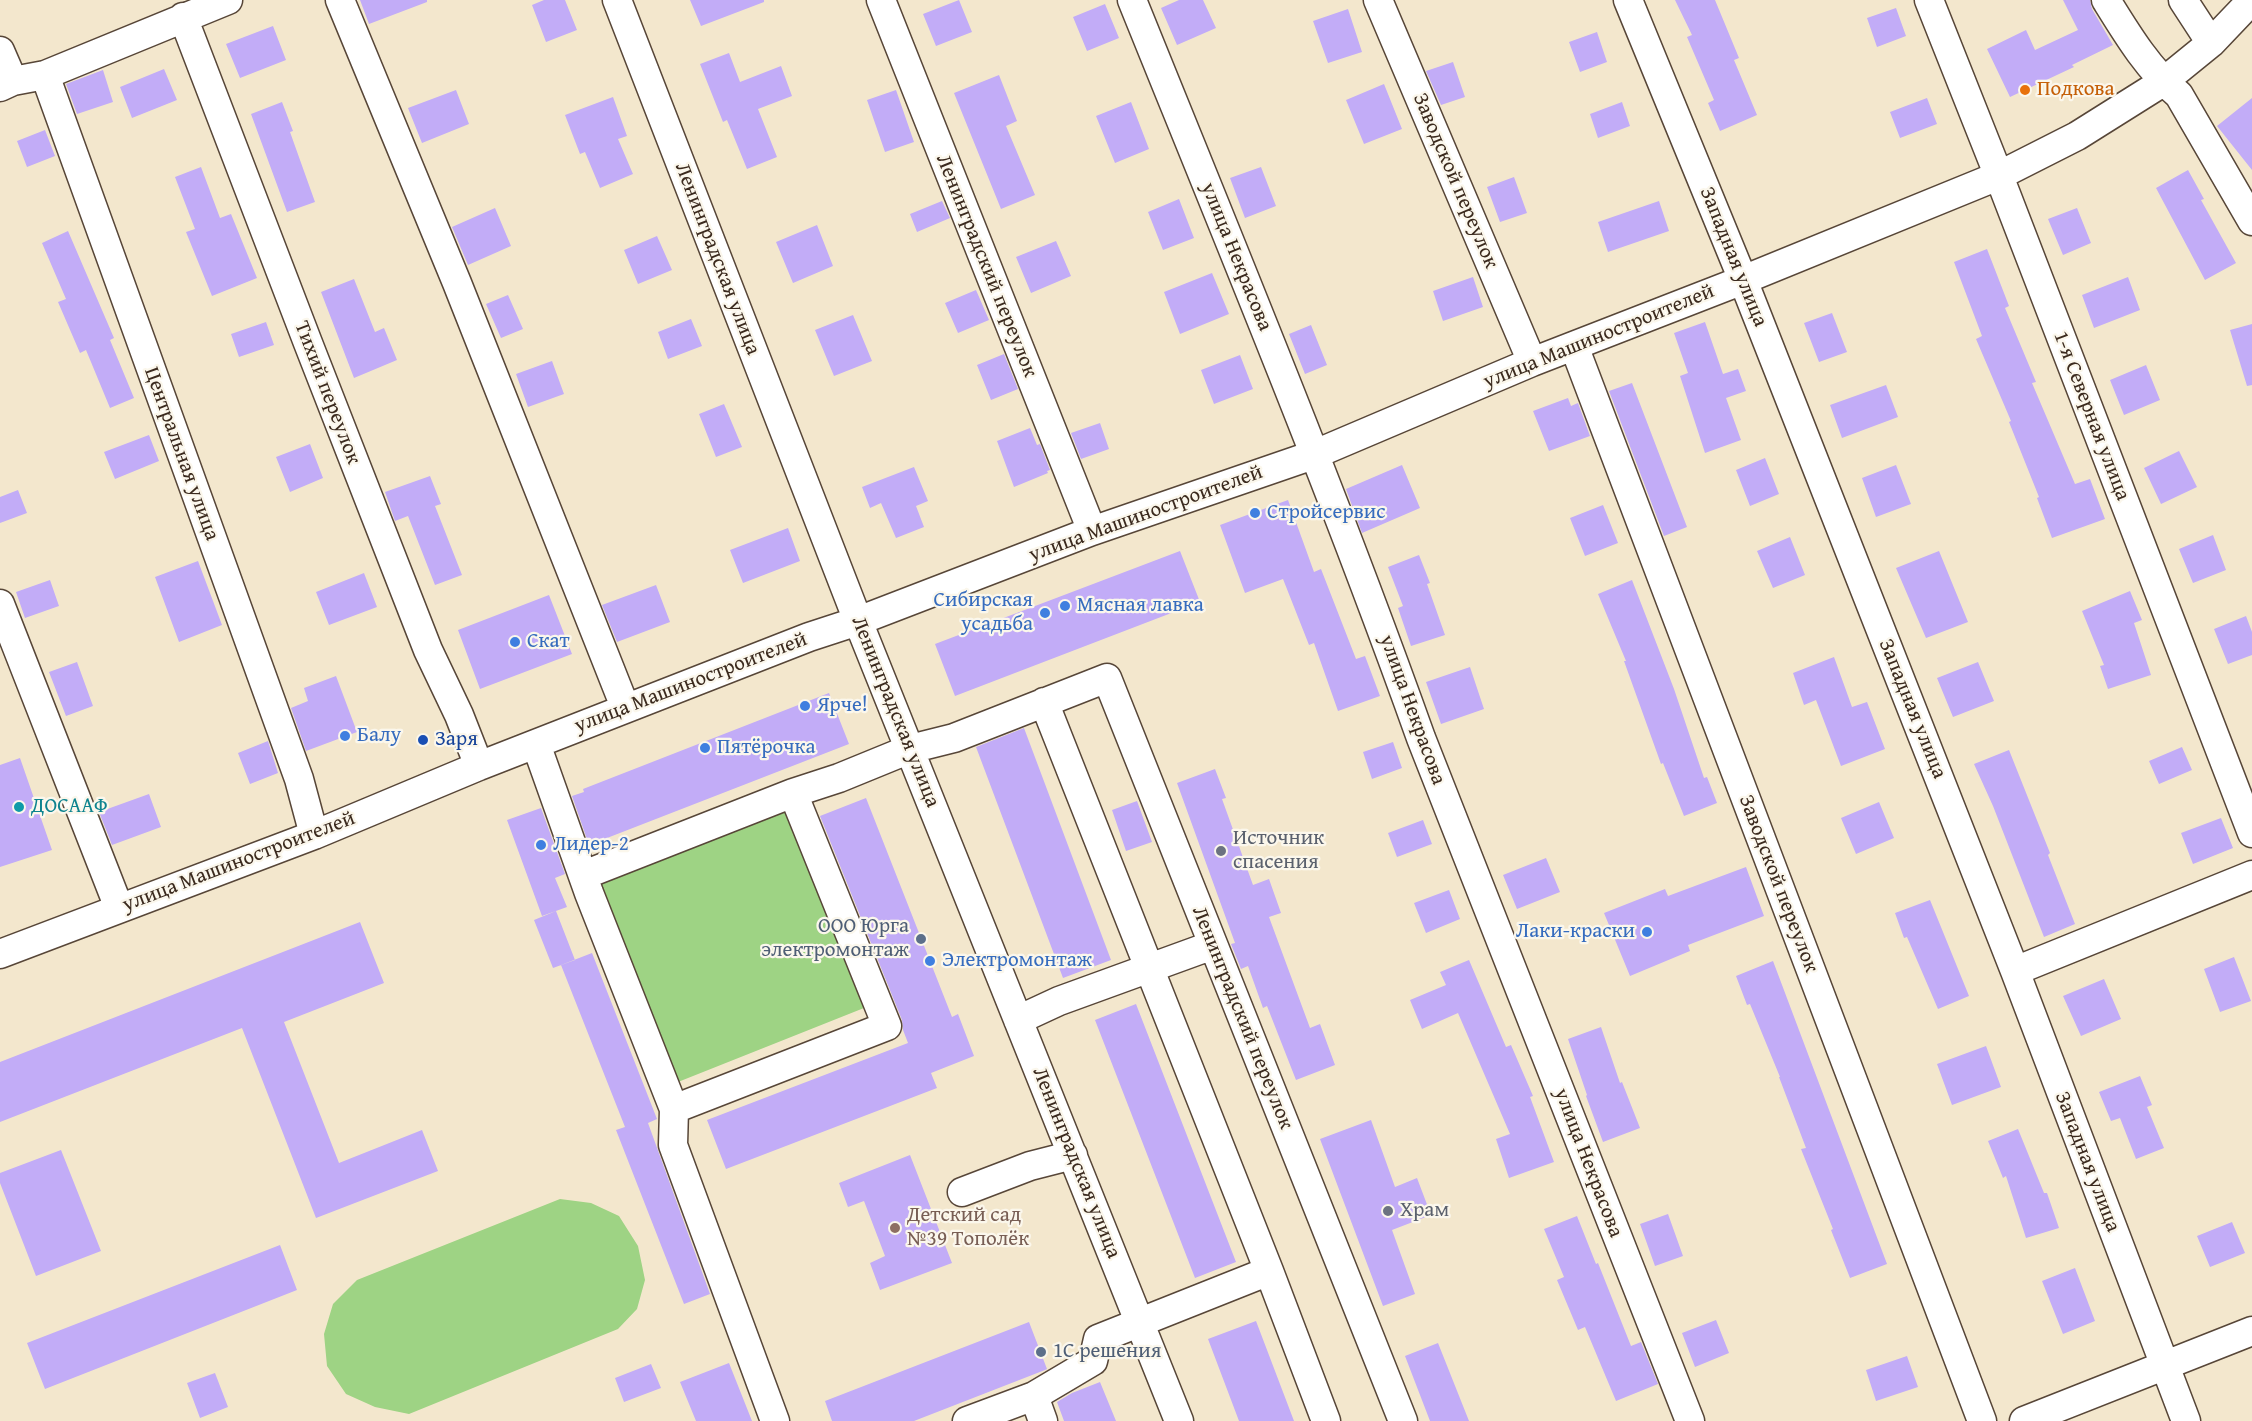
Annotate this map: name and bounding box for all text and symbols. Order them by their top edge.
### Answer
place label: Подкова [2037,77,2115,103]
marker: Подкова [2018,83,2032,97]
street label: Заводской переулок [1407,89,1503,273]
street label: Ленинградский переулок [930,151,1042,381]
street label: Ленинградская улица [669,159,765,359]
street label: улица Некрасова [1195,179,1277,335]
street label: Западная улица [1694,184,1772,330]
street label: улица Машиностроителей [1480,279,1718,395]
street label: Тихий переулок [288,318,366,468]
street label: 1-я Северная улица [2047,328,2135,504]
street label: Центральная улица [138,364,224,544]
street label: улица Машиностроителей [1026,460,1266,568]
place label: Стройсервис [1267,500,1386,526]
marker: Стройсервис [1248,506,1262,520]
place label: Сибирская усадьба [934,588,1033,638]
place label: Мясная лавка [1077,593,1204,619]
marker: Мясная лавка [1058,599,1072,613]
marker: Сибирская усадьба [1038,606,1052,620]
street label: Ленинградская улица [845,613,945,811]
street label: улица Машиностроителей [571,627,811,739]
place label: Скат [527,629,570,655]
street label: улица Некрасова [1373,632,1451,788]
marker: Скат [508,635,522,649]
street label: Западная улица [1873,636,1951,782]
place label: Ярче! [817,693,868,719]
marker: Ярче! [798,699,812,713]
place label: Балу [357,723,401,749]
place label: Заря [435,727,478,753]
marker: Балу [338,729,352,743]
marker: Заря [416,733,430,747]
place label: Пятёрочка [717,735,815,761]
marker: Пятёрочка [698,741,712,755]
street label: Заводской переулок [1733,792,1823,976]
place label: ДОСААФ [31,794,108,820]
marker: ДОСААФ [12,800,26,814]
street label: улица Машиностроителей [119,806,359,918]
place label: Источник спасения [1233,826,1324,876]
place label: Лидер-2 [553,832,629,858]
marker: Лидер-2 [534,838,548,852]
marker: Источник спасения [1214,844,1228,858]
street label: Ленинградский переулок [1186,903,1298,1133]
place label: ООО Юрга электромонтаж [761,914,909,964]
place label: Лаки-краски [1516,919,1635,945]
marker: Лаки-краски [1640,925,1654,939]
marker: ООО Юрга электромонтаж [914,932,928,946]
place label: Электромонтаж [942,948,1092,974]
marker: Электромонтаж [923,954,937,968]
street label: Ленинградская улица [1026,1064,1126,1262]
street label: улица Некрасова [1548,1085,1628,1241]
street label: Западная улица [2049,1088,2125,1236]
place label: Храм [1400,1198,1449,1224]
place label: Детский сад №39 Тополёк [907,1203,1029,1253]
marker: Храм [1381,1204,1395,1218]
marker: Детский сад №39 Тополёк [888,1221,902,1235]
place label: 1С решения [1053,1339,1161,1365]
marker: 1С решения [1034,1345,1048,1359]

